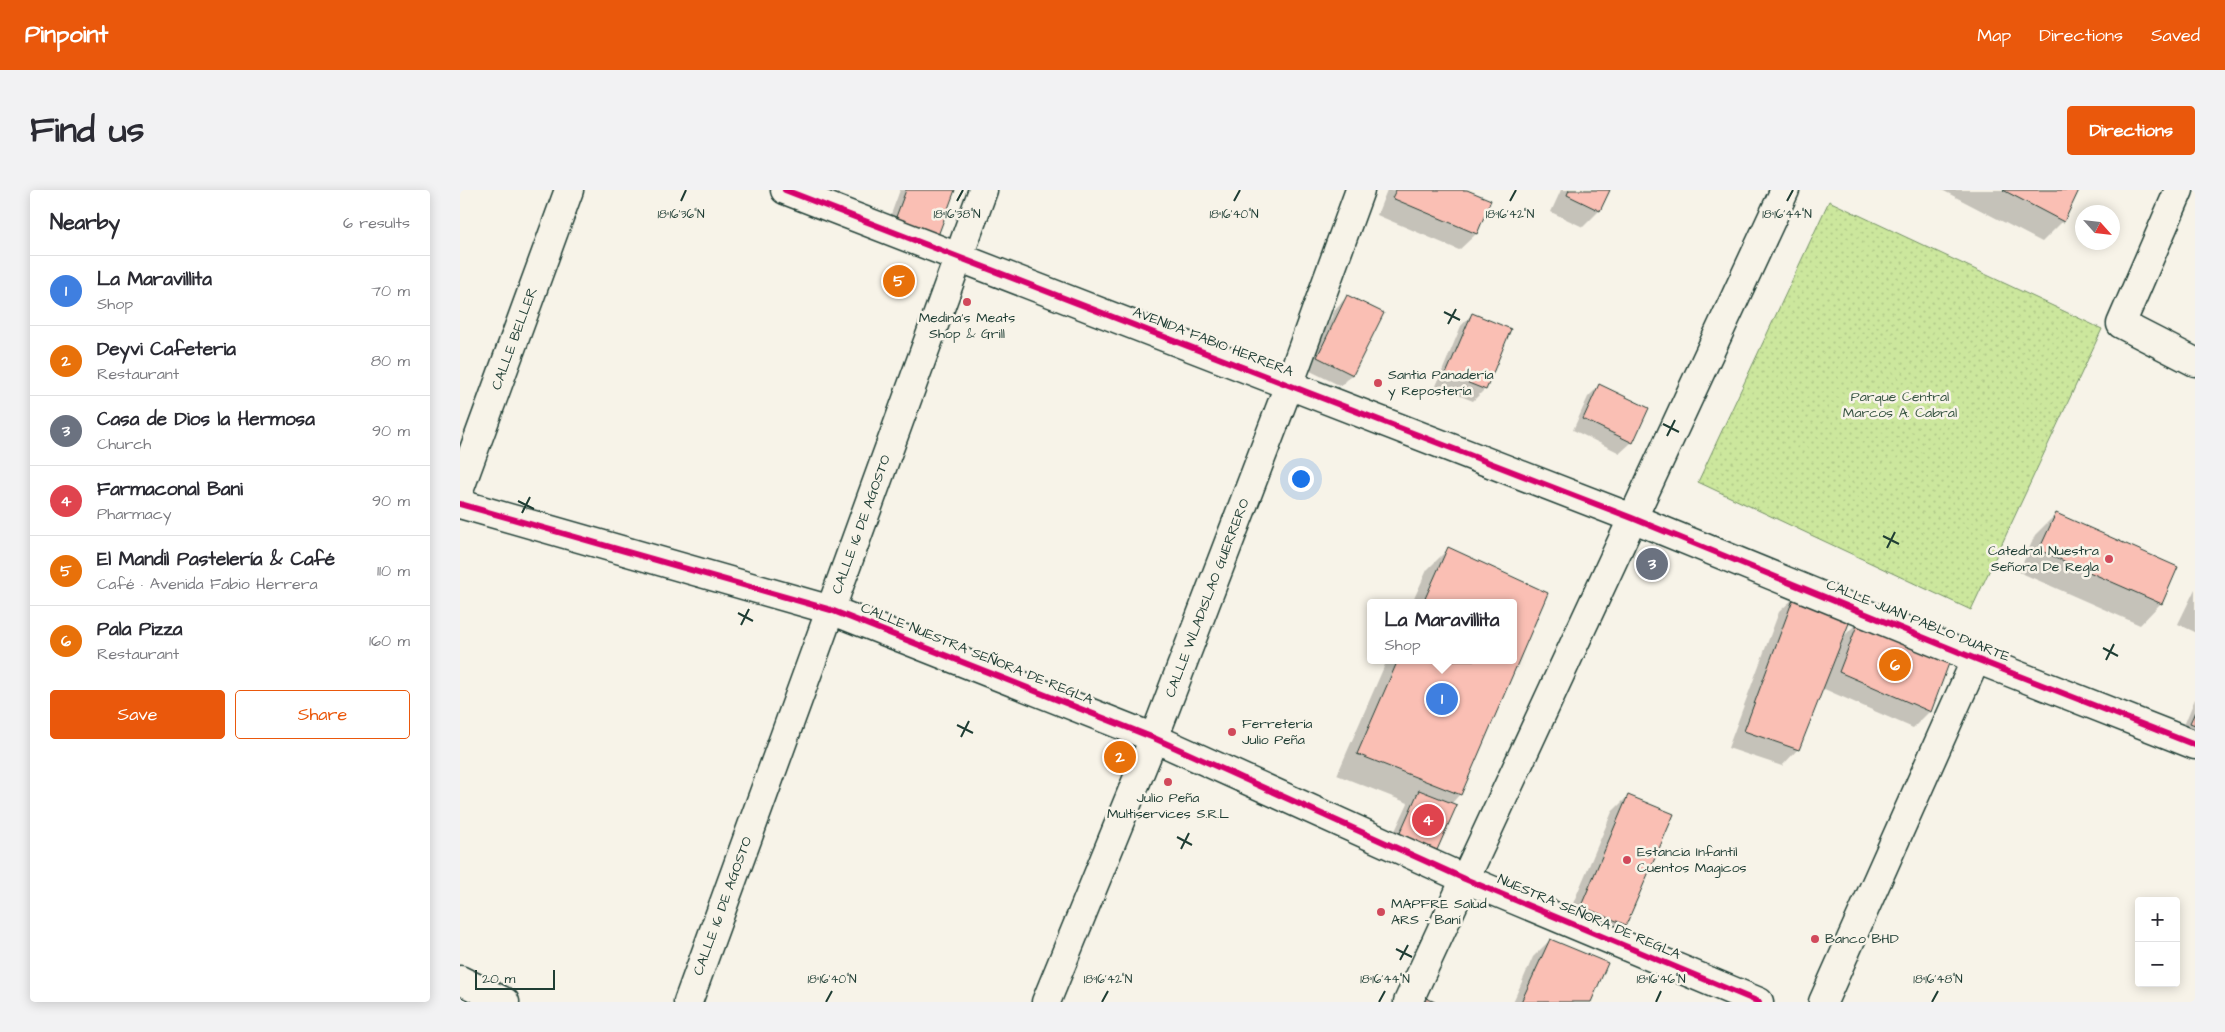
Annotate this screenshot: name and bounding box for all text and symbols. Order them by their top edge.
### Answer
text: Pinpoint [25,18,108,52]
text: Map [1977,23,2011,48]
text: Directions [2039,23,2123,48]
text: Saved [2151,23,2200,48]
text: Find us [30,106,144,155]
button: Directions [2067,106,2195,155]
north arrow [2075,205,2120,250]
text: 18°16'36"N [658,206,705,223]
text: 18°16'38"N [933,206,981,223]
text: 18°16'40"N [1209,206,1259,223]
text: 18°16'42"N [1486,206,1535,223]
text: 18°16'44"N [1762,206,1812,223]
text: Nearby [50,208,120,237]
text: 6 results [343,212,410,234]
pin: 5 [883,262,915,300]
text: La Maravillita [97,266,212,293]
text: 1 [65,280,67,302]
text: 70 m [371,280,410,302]
street label: CALLE BELLER [487,284,543,393]
text: Shop [97,293,133,315]
marker: Medina’s Meats Shop & Grill [961,296,973,308]
street label: AVENIDA FABIO HERRERA [1130,302,1296,382]
place label: Medina’s Meats Shop & Grill [919,308,1015,344]
text: Deyvi Cafeteria [97,336,236,363]
text: 2 [61,350,71,372]
text: 80 m [371,350,410,372]
text: Restaurant [97,363,179,385]
place label: Santia Panadería y Repostería [1388,365,1494,401]
marker: Santia Panadería y Repostería [1372,377,1384,389]
park label: Parque Central Marcos A. Cabral [1843,387,1957,423]
text: Casa de Dios la Hermosa [97,406,315,433]
text: 3 [62,420,70,442]
text: 90 m [372,420,410,442]
text: Church [97,433,151,455]
street label: CALLE 16 DE AGOSTO [827,452,896,597]
your location [1288,466,1314,492]
text: Farmaconal Bani [97,476,243,503]
text: 4 [61,490,71,512]
text: 90 m [372,490,410,512]
street label: CALLE WLADISLAO GUERRERO [1160,496,1255,700]
text: Pharmacy [97,503,172,525]
place label: Catedral Nuestra Señora De Regla [1988,541,2099,577]
pin: 3 [1636,545,1668,583]
text: El Mandil Pastelería & Café [97,546,335,573]
marker: Catedral Nuestra Señora De Regla [2103,553,2115,565]
text: 5 [60,560,72,582]
text: 110 m [377,560,410,582]
text: Café · Avenida Fabio Herrera [97,573,318,595]
street label: CALLE JUAN PABLO DUARTE [1823,575,2013,667]
street label: CALLE NUESTRA SEÑORA DE REGLA [858,598,1096,710]
popup [1367,599,1517,664]
text: La Maravillita [1385,607,1499,634]
text: Pala Pizza [97,616,183,643]
text: 6 [61,630,71,652]
text: 160 m [369,630,410,652]
text: Shop [1385,634,1421,656]
text: Restaurant [97,643,179,665]
pin: 6 [1879,646,1911,684]
pin: 1 [1426,680,1458,718]
button: Save [50,690,225,739]
button: Share [235,690,410,739]
place label: Ferretería Julio Peña [1242,714,1313,750]
marker: Ferretería Julio Peña [1226,726,1238,738]
pin: 2 [1104,738,1136,776]
marker: Julio Peña Multiservices S.R.L [1162,776,1174,788]
place label: Julio Peña Multiservices S.R.L [1107,788,1229,824]
pin: 4 [1412,801,1444,839]
street label: CALLE 16 DE AGOSTO [688,834,757,978]
place label: Estancia Infantil Cuentos Magicos [1637,842,1747,878]
marker: Estancia Infantil Cuentos Magicos [1621,854,1633,866]
street label: NUESTRA SEÑORA DE REGLA [1495,869,1684,965]
place label: MAPFRE Salud ARS - Baní [1391,894,1487,930]
map controls [2135,897,2180,987]
button: + [2135,897,2180,942]
marker: MAPFRE Salud ARS - Baní [1375,906,1387,918]
place label: Banco BHD [1825,929,1899,949]
marker: Banco BHD [1809,933,1821,945]
button: − [2135,942,2180,987]
scale bar [475,967,555,990]
text: 20 m [482,969,515,989]
text: 18°16'40"N [807,971,857,988]
text: 18°16'42"N [1084,971,1133,988]
text: 18°16'44"N [1360,971,1410,988]
text: 18°16'46"N [1636,971,1686,988]
text: 18°16'48"N [1913,971,1963,988]

